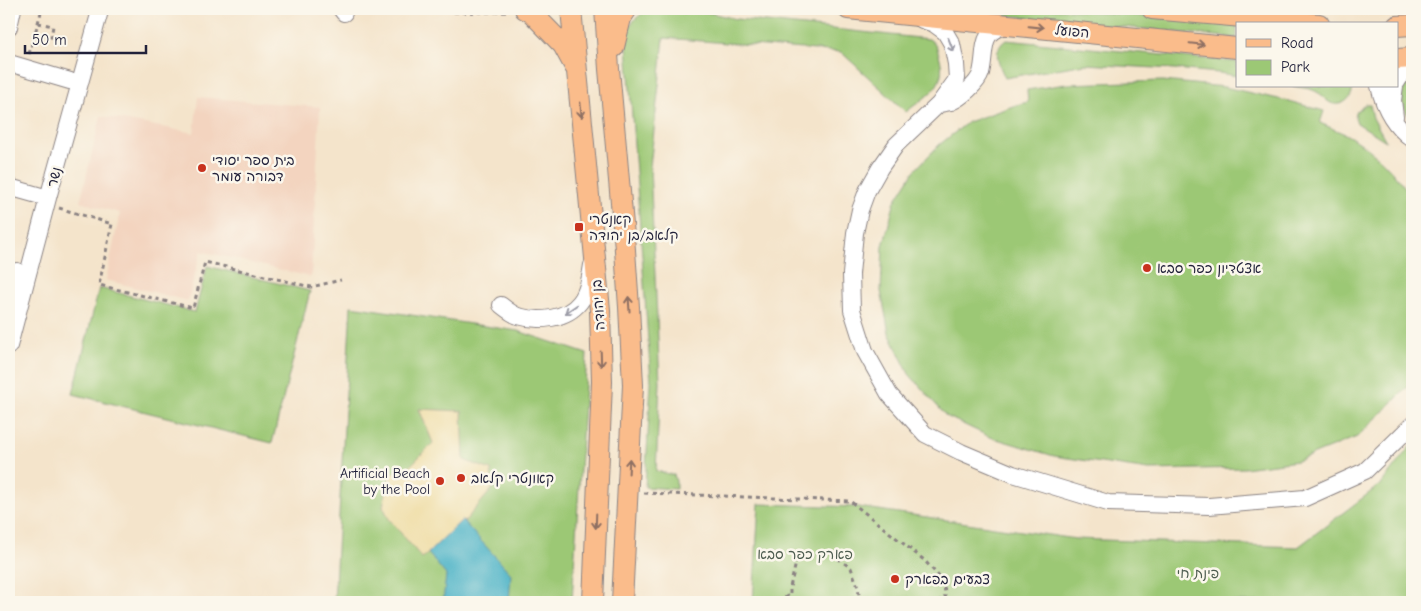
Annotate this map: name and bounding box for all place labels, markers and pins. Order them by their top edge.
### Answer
place label: בית ספר יסודי דבורה עומר [212,152,294,185]
marker: בית ספר יסודי דבורה עומר [196,162,208,174]
place label: קאנטרי קלאב/בן יהודה [589,211,678,244]
marker: קאנטרי קלאב/בן יהודה [573,221,585,233]
place label: אצטדיון כפר סבא [1157,260,1261,277]
marker: אצטדיון כפר סבא [1141,262,1153,274]
place label: Artificial Beach by the Pool [340,465,430,498]
place label: קאונטרי קלאב [471,470,554,487]
marker: קאונטרי קלאב [455,472,467,484]
marker: Artificial Beach by the Pool [434,475,446,487]
place label: צבעים בפארק [905,571,990,588]
marker: צבעים בפארק [889,573,901,585]

